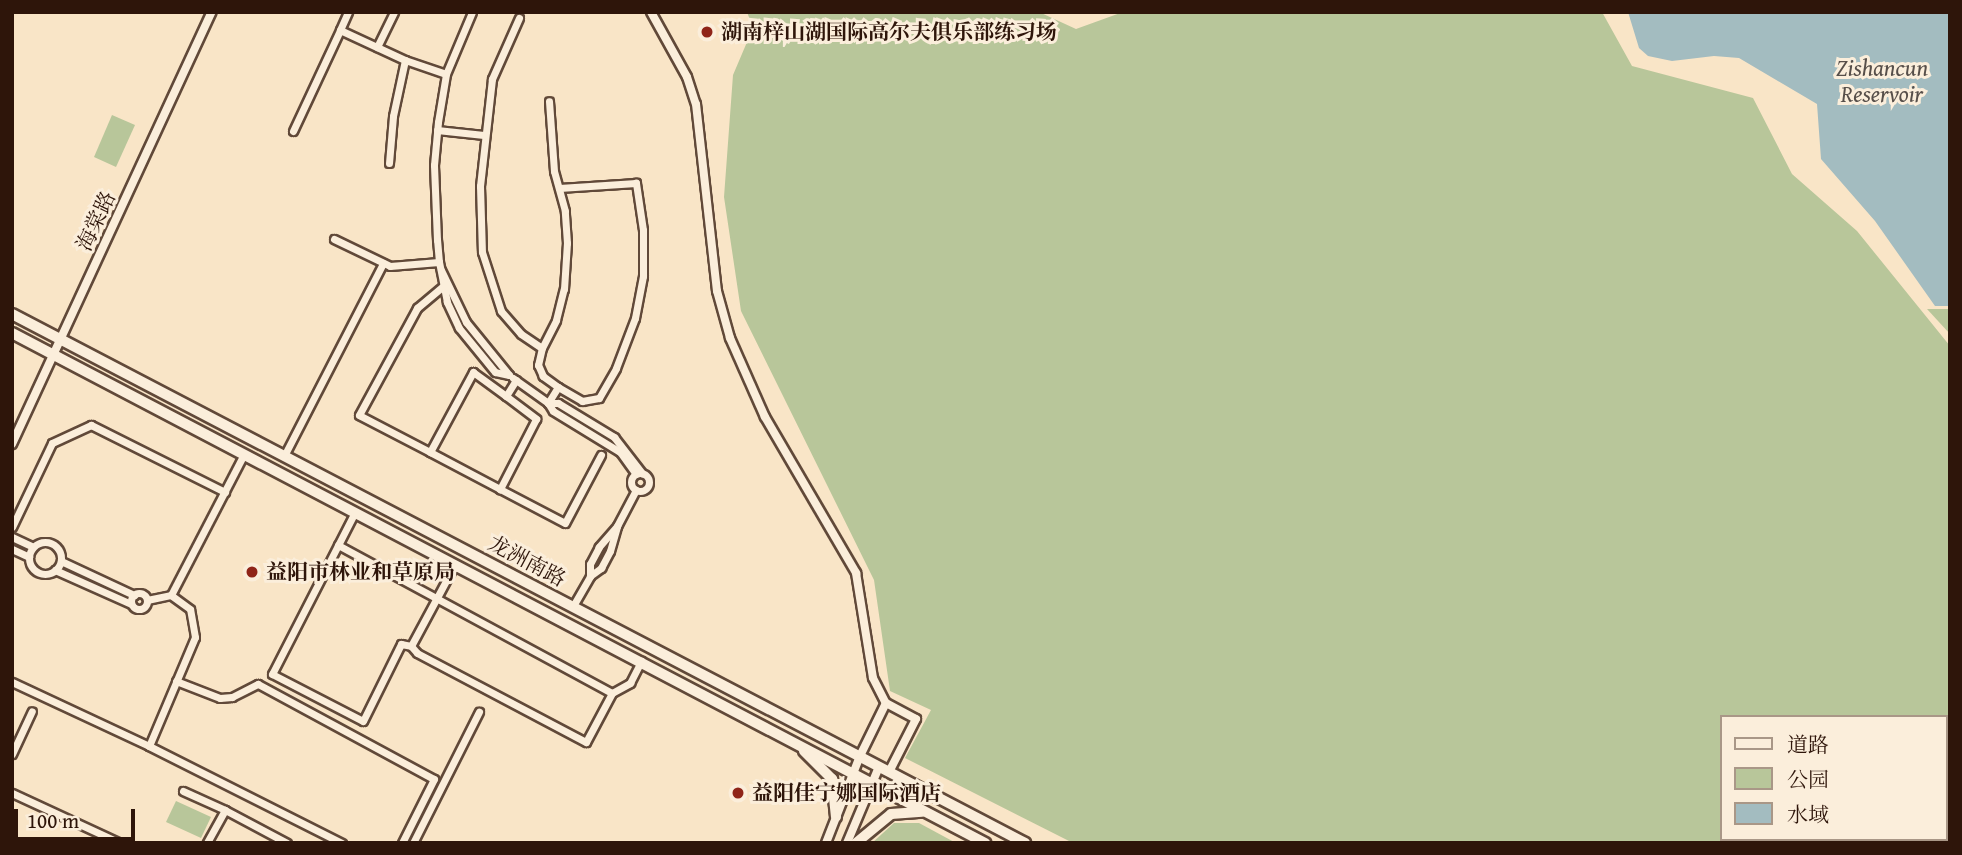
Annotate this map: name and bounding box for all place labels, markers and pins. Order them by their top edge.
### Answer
place label: 湖南梓山湖国际高尔夫俱乐部练习场 [721,19,1057,45]
marker: 湖南梓山湖国际高尔夫俱乐部练习场 [699,24,715,40]
place label: 益阳市林业和草原局 [266,559,455,585]
marker: 益阳市林业和草原局 [244,564,260,580]
place label: 益阳佳宁娜国际酒店 [752,780,941,806]
marker: 益阳佳宁娜国际酒店 [730,785,746,801]

